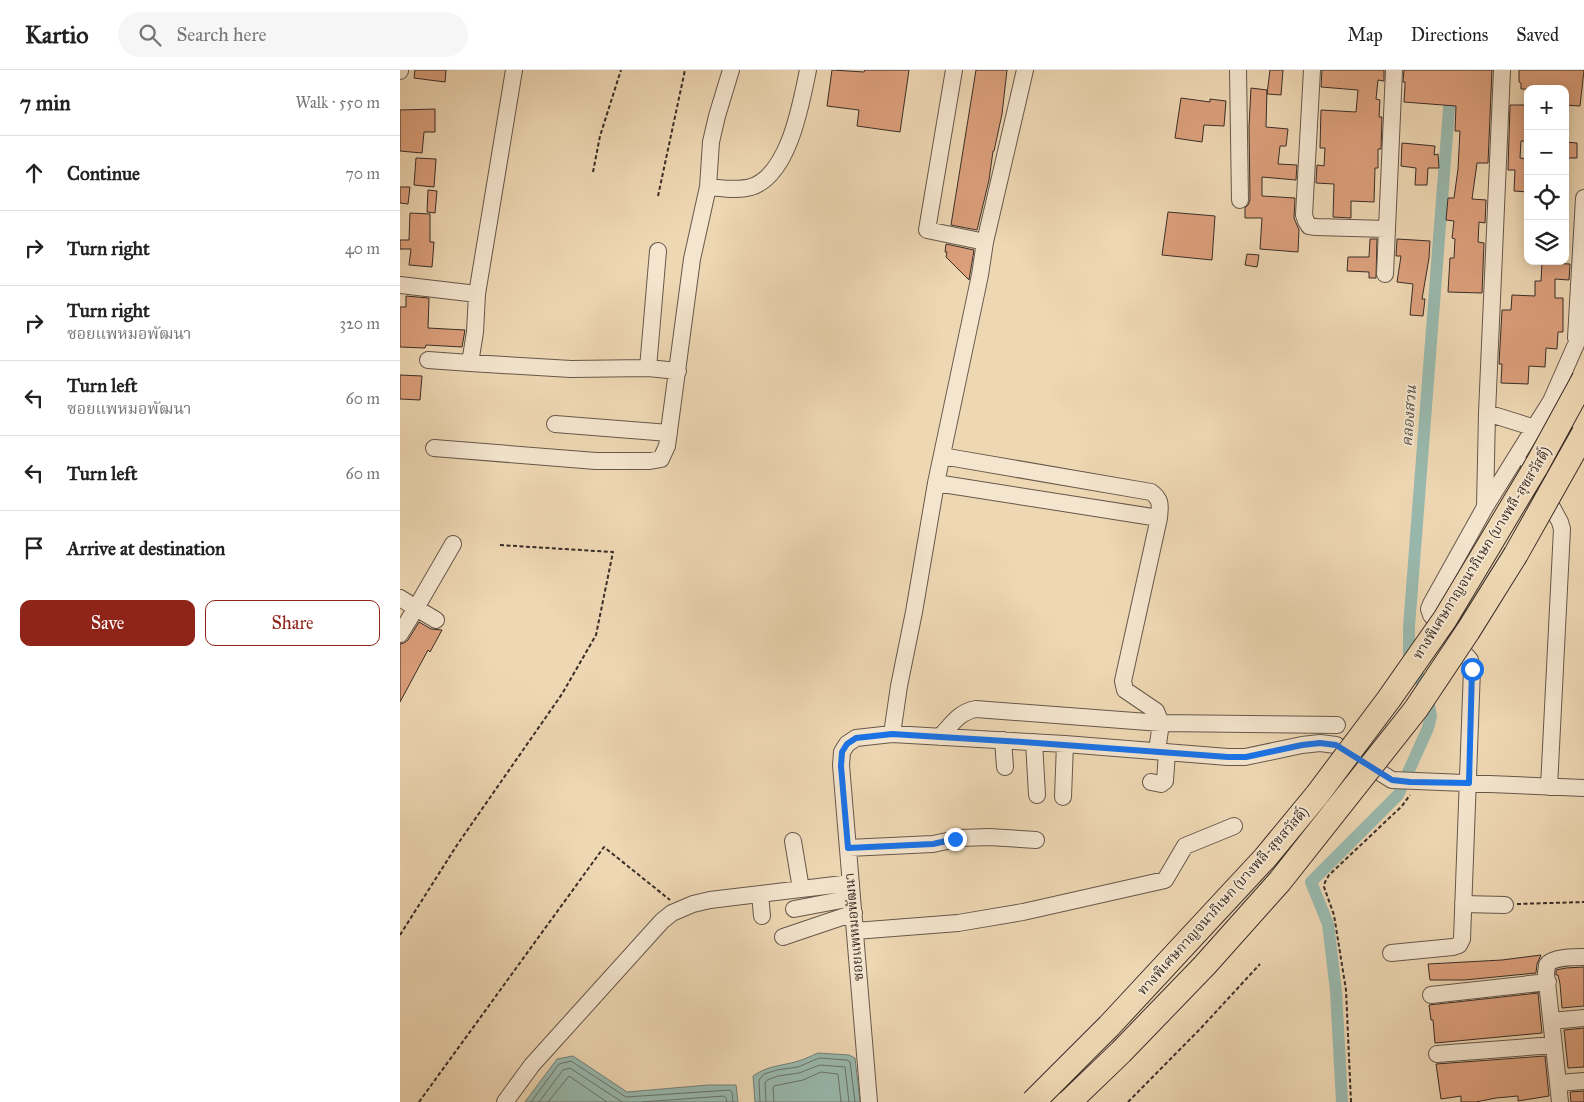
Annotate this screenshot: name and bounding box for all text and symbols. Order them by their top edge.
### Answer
search box [118,12,468,57]
text: Kartio [25,20,88,50]
icon: search [136,21,164,49]
text: Search here [176,23,266,46]
text: Map [1347,24,1383,46]
text: Directions [1411,24,1488,46]
text: Saved [1516,24,1559,46]
map controls [1524,85,1569,265]
button: + [1524,85,1569,130]
text: 7 min [20,90,71,116]
text: Walk · 550 m [296,93,380,112]
button: − [1524,130,1569,175]
icon: ahead [20,159,48,187]
text: Continue [67,162,140,185]
text: 70 m [345,164,380,183]
button: locate [1524,175,1569,220]
button: layers [1524,220,1569,265]
icon: right [20,234,48,262]
text: Turn right [67,237,150,260]
text: 40 m [345,239,380,258]
text: Turn right [67,299,150,322]
icon: right [20,309,48,337]
text: 320 m [340,314,380,333]
text: ซอยแพหมอพัฒนา [67,324,191,343]
text: Turn left [67,374,137,397]
icon: left [20,384,48,412]
water label: คลองสวน [1398,385,1420,447]
text: 60 m [346,389,380,408]
text: ซอยแพหมอพัฒนา [67,399,191,418]
street label: ทางพิเศษกาญจนาภิเษก (บางพลี-สุขสวัสดิ์) [1408,443,1556,663]
icon: left [20,459,48,487]
text: Turn left [67,462,137,485]
text: 60 m [346,464,380,483]
icon: arrive [20,534,48,562]
text: Arrive at destination [67,537,225,560]
button: Save [20,600,195,646]
button: Share [205,600,380,646]
route start [1461,658,1484,681]
street label: ทางพิเศษกาญจนาภิเษก (บางพลี-สุขสวัสดิ์) [1133,802,1313,999]
route end [944,828,967,851]
street label: ซอยแพหมอพัฒนา [841,872,867,982]

